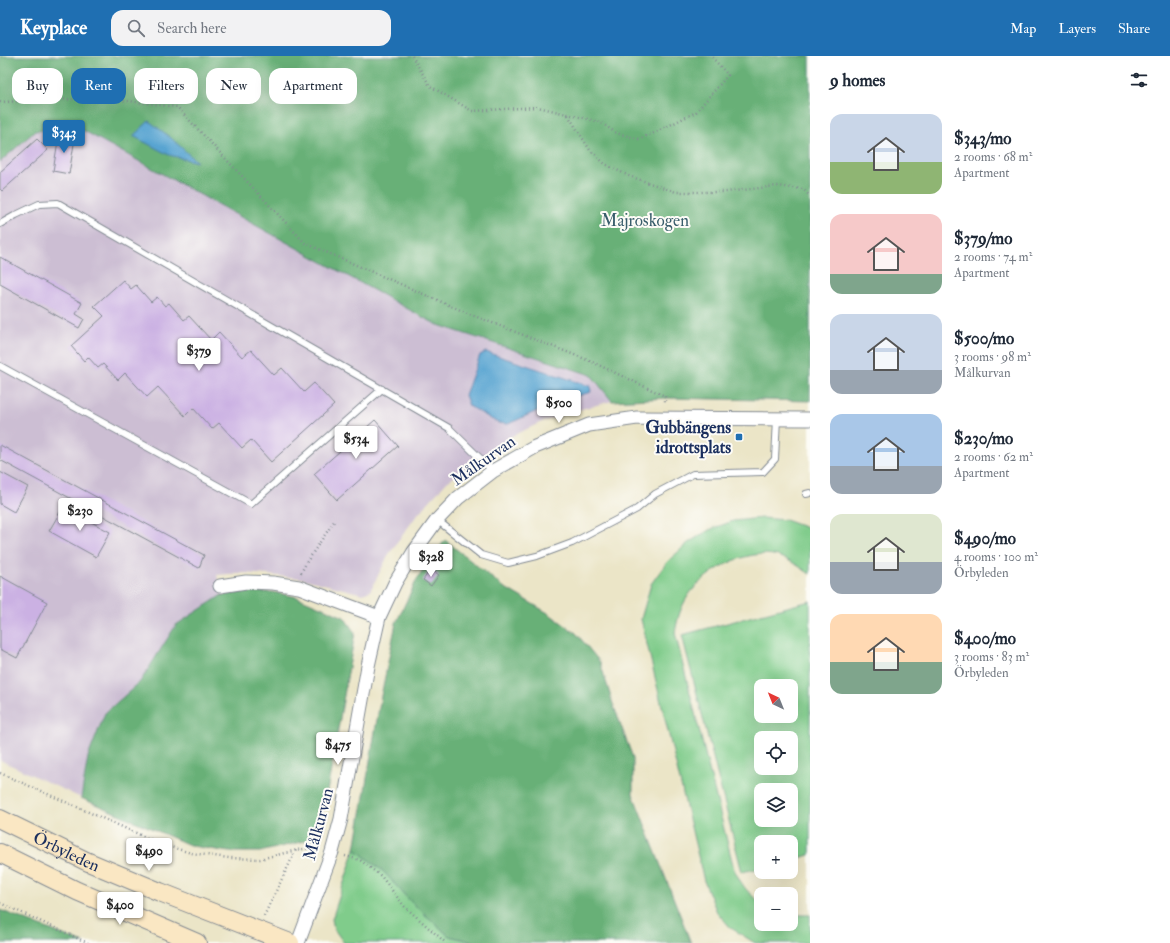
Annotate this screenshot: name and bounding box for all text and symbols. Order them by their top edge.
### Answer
search box [111,10,391,46]
text: Keyplace [20,16,87,40]
icon: search [125,17,147,39]
text: Search here [157,19,226,38]
text: Map [1010,20,1036,37]
text: Layers [1058,20,1096,37]
text: Share [1118,20,1150,37]
chip: Buy [12,68,63,104]
chip: Rent [71,68,126,104]
chip: Filters [134,68,198,104]
chip: New [206,68,261,104]
chip: Apartment [269,68,357,104]
icon: filters [1128,69,1150,91]
text: 9 homes [830,70,885,91]
pin: $343 [40,120,88,154]
text: $343 [52,125,76,141]
text: $343/mo [954,128,1012,149]
icon: home [862,130,910,178]
text: 2 rooms · 68 m² [954,149,1032,165]
text: Apartment [954,165,1010,181]
park label: Majroskogen [601,210,689,231]
text: $379/mo [954,228,1012,249]
icon: home [862,230,910,278]
text: 2 rooms · 74 m² [954,249,1032,265]
text: Apartment [954,265,1010,281]
text: $500/mo [954,328,1014,349]
icon: home [862,330,910,378]
pin: $379 [175,338,223,372]
text: $379 [187,343,211,359]
text: 3 rooms · 98 m² [954,349,1031,365]
text: Målkurvan [954,365,1011,381]
pin: $500 [535,390,583,424]
text: $500 [546,395,572,411]
place label: Gubbängens idrottsplats [645,417,731,459]
pin: $534 [332,426,380,460]
text: $230/mo [954,428,1013,449]
street label: Målkurvan [447,430,520,490]
icon: home [862,430,910,478]
text: $534 [343,431,369,447]
marker: Gubbängens idrottsplats [734,432,744,442]
text: 2 rooms · 62 m² [954,449,1033,465]
text: Apartment [954,465,1010,481]
pin: $230 [56,498,104,532]
text: $230 [67,503,93,519]
text: $490/mo [954,528,1016,549]
icon: home [862,530,910,578]
pin: $328 [407,544,455,578]
text: $328 [418,549,444,565]
text: 4 rooms · 100 m² [954,549,1038,565]
text: Örbyleden [954,565,1009,581]
text: $400/mo [954,628,1016,649]
icon: home [862,630,910,678]
text: 3 rooms · 83 m² [954,649,1029,665]
text: Örbyleden [954,665,1009,681]
north arrow [754,679,798,723]
map controls [754,679,798,931]
button: locate [754,731,798,775]
pin: $475 [314,732,362,766]
text: $475 [325,737,351,753]
button: layers [754,783,798,827]
street label: Målkurvan [299,785,338,863]
street label: Örbyleden [30,826,103,877]
button: + [754,835,798,879]
pin: $490 [125,838,173,872]
text: $490 [135,843,163,859]
button: − [754,887,798,931]
pin: $400 [96,892,144,926]
text: $400 [106,897,134,913]

